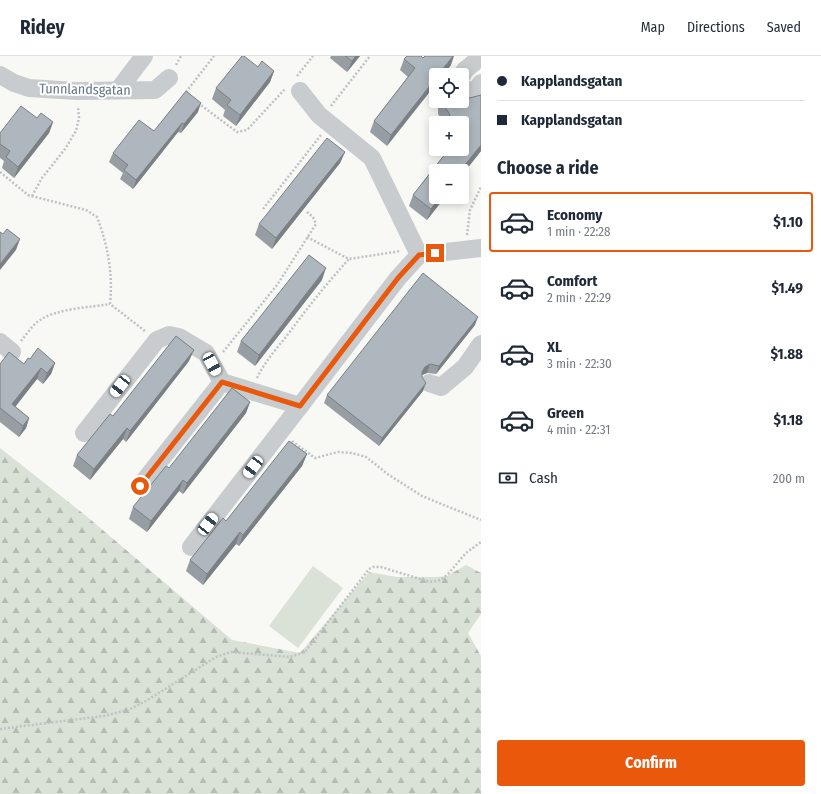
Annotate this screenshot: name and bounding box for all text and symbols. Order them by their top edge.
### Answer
text: Ridey [20,16,64,39]
text: Map [641,19,665,36]
text: Directions [687,19,745,36]
text: Saved [767,19,801,36]
map controls [429,68,469,204]
button: locate [429,68,469,108]
text: Kapplandsgatan [521,72,622,90]
street label: Tunnlandsgatan [39,80,131,99]
text: Kapplandsgatan [521,111,622,129]
button: + [429,116,469,156]
text: Choose a ride [497,157,599,179]
button: − [429,164,469,204]
icon: car [499,204,535,240]
text: Economy [547,206,602,224]
text: $1.10 [773,213,803,231]
text: 1 min · 22:28 [547,224,611,239]
route end [426,244,444,262]
icon: car [499,270,535,306]
text: Comfort [547,272,598,290]
text: $1.49 [771,279,803,297]
text: 2 min · 22:29 [547,290,611,305]
icon: car [499,336,535,372]
text: XL [547,338,562,356]
text: $1.88 [770,345,803,363]
car [201,351,223,377]
text: 3 min · 22:30 [547,356,612,371]
car [108,373,132,399]
icon: car [499,402,535,438]
text: Green [547,404,584,422]
text: $1.18 [774,411,803,429]
text: 4 min · 22:31 [547,422,610,437]
car [241,454,265,480]
icon: cash [497,467,519,489]
text: Cash [529,469,558,487]
text: 200 m [773,471,805,486]
route start [131,477,149,495]
car [196,511,220,537]
button: Confirm [497,740,805,786]

